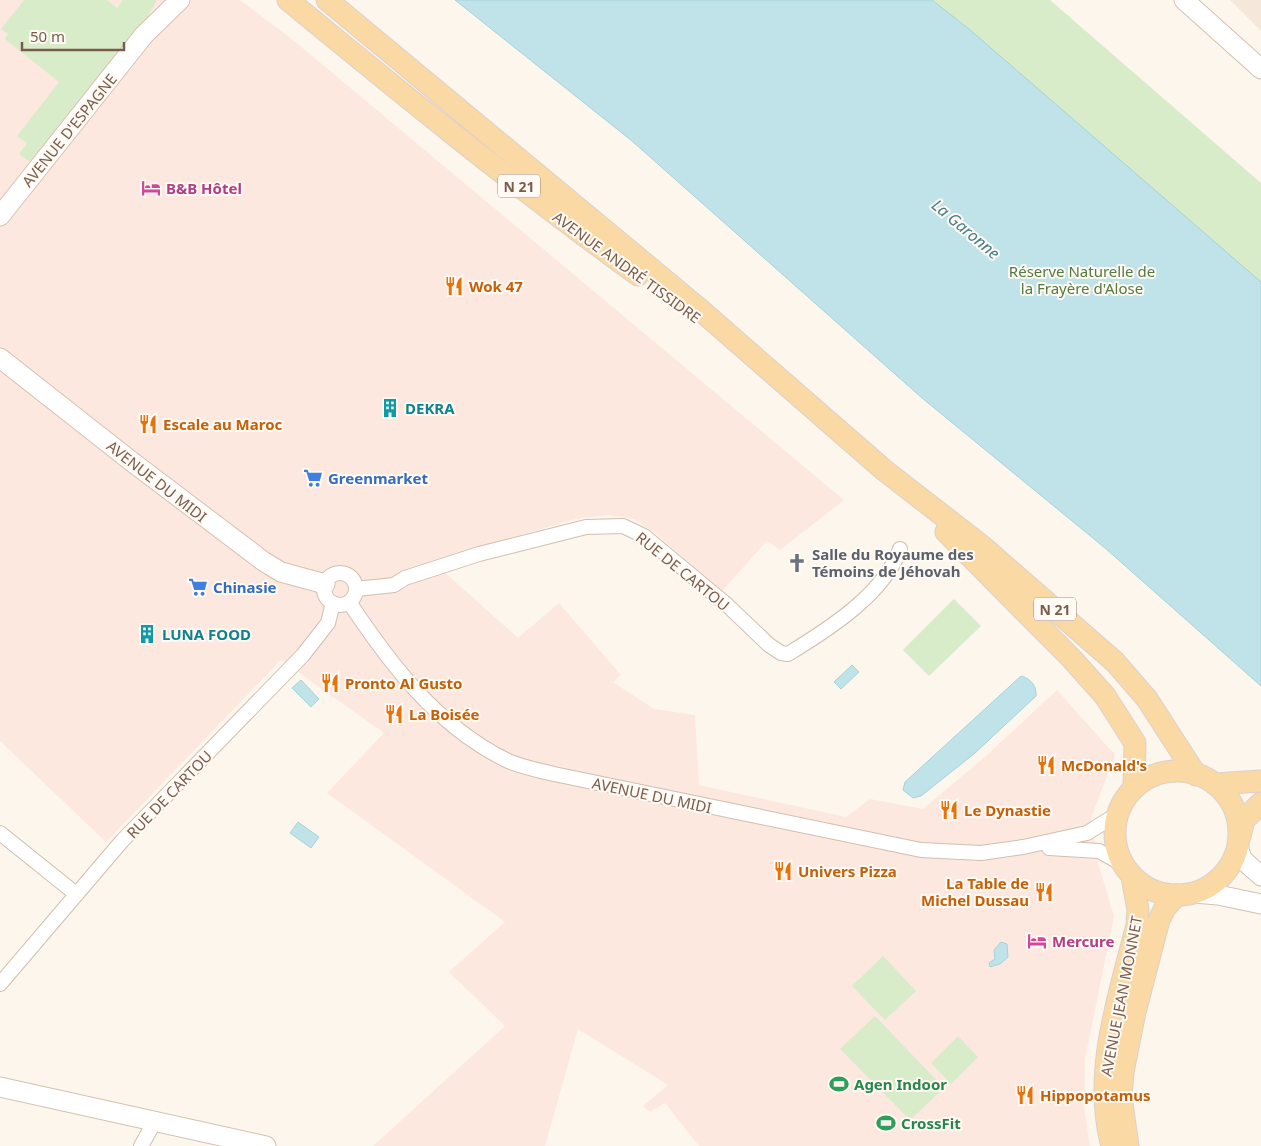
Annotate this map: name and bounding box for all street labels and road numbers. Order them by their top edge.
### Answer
street label: AVENUE D'ESPAGNE [17,69,121,191]
road number: N 21 [498,175,540,198]
street label: AVENUE ANDRÉ TISSIDRE [549,207,705,327]
street label: AVENUE DU MIDI [103,436,211,526]
street label: RUE DE CARTOU [632,527,734,615]
road number: N 21 [1034,598,1076,620]
street label: RUE DE CARTOU [122,746,216,842]
street label: AVENUE DU MIDI [591,773,713,817]
street label: AVENUE JEAN MONNET [1096,913,1146,1078]

